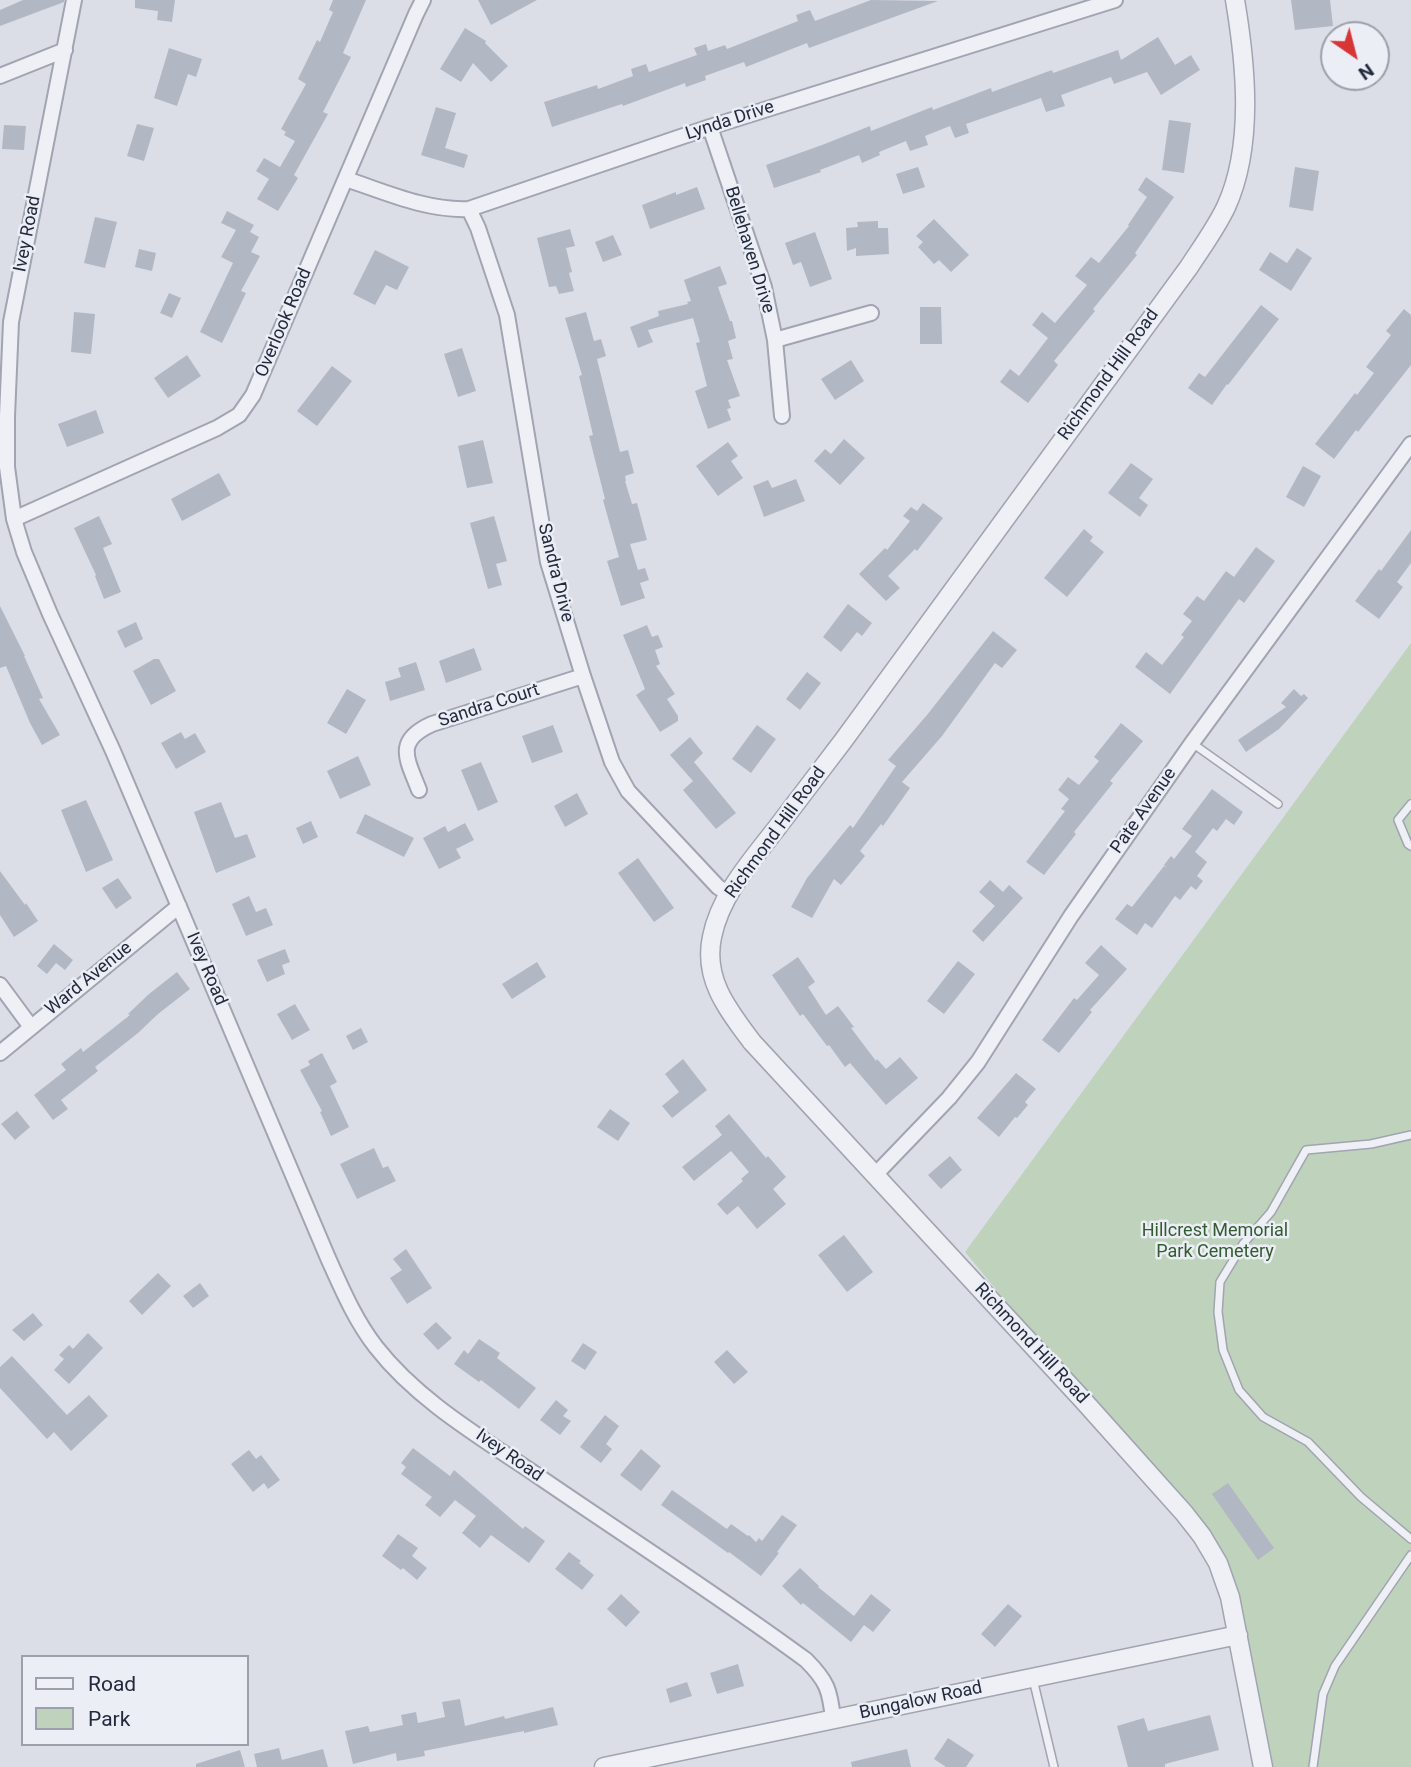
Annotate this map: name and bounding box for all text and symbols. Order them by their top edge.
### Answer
north arrow [1320,21,1390,91]
text: N [1354,59,1378,85]
street label: Lynda Drive [683,97,777,145]
street label: Bellehaven Drive [719,184,779,316]
street label: Ivey Road [10,194,46,274]
street label: Overlook Road [251,265,317,381]
street label: Richmond Hill Road [1054,305,1164,445]
street label: Sandra Drive [532,521,578,625]
street label: Sandra Court [436,680,542,732]
street label: Richmond Hill Road [721,763,831,903]
street label: Pate Avenue [1107,764,1181,858]
street label: Ivey Road [181,929,231,1009]
street label: Ward Avenue [41,938,137,1020]
park label: Hillcrest Memorial Park Cemetery [1142,1220,1288,1262]
street label: Richmond Hill Road [970,1279,1092,1409]
street label: Ivey Road [471,1425,547,1487]
legend [21,1655,248,1746]
text: Road [88,1672,136,1696]
street label: Bungalow Road [858,1677,984,1725]
text: Park [88,1707,130,1731]

